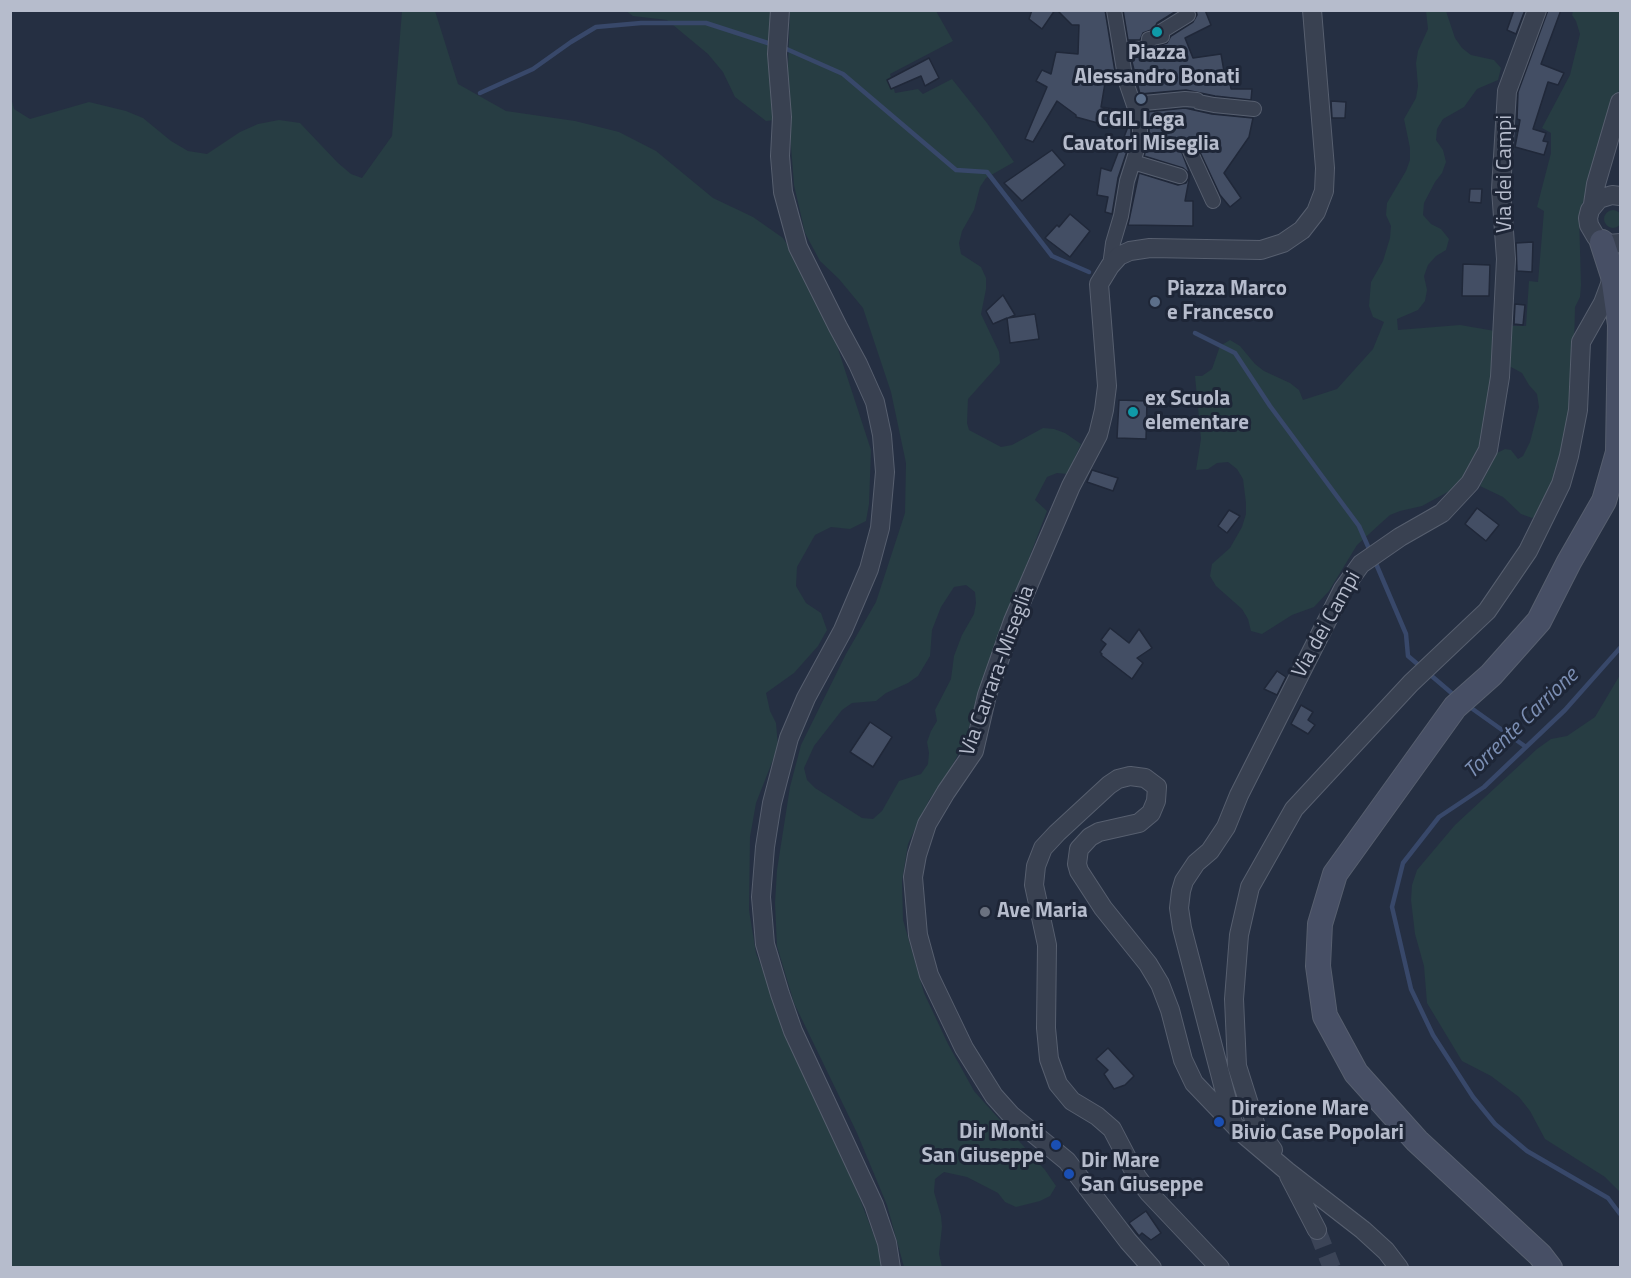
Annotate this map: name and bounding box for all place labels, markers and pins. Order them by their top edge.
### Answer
marker: Piazza Alessandro Bonati [1150,25,1164,39]
place label: Piazza Alessandro Bonati [1074,41,1240,91]
marker: CGIL Lega Cavatori Miseglia [1134,92,1148,106]
place label: CGIL Lega Cavatori Miseglia [1063,108,1219,158]
place label: Piazza Marco e Francesco [1167,277,1287,327]
marker: Piazza Marco e Francesco [1148,295,1162,309]
place label: ex Scuola elementare [1145,387,1249,437]
marker: ex Scuola elementare [1126,405,1140,419]
place label: Ave Maria [997,899,1088,925]
marker: Ave Maria [978,905,992,919]
place label: Direzione Mare Bivio Case Popolari [1231,1097,1404,1147]
marker: Direzione Mare Bivio Case Popolari [1212,1115,1226,1129]
place label: Dir Monti San Giuseppe [922,1120,1044,1170]
marker: Dir Monti San Giuseppe [1049,1138,1063,1152]
place label: Dir Mare San Giuseppe [1081,1149,1203,1199]
marker: Dir Mare San Giuseppe [1062,1167,1076,1181]

